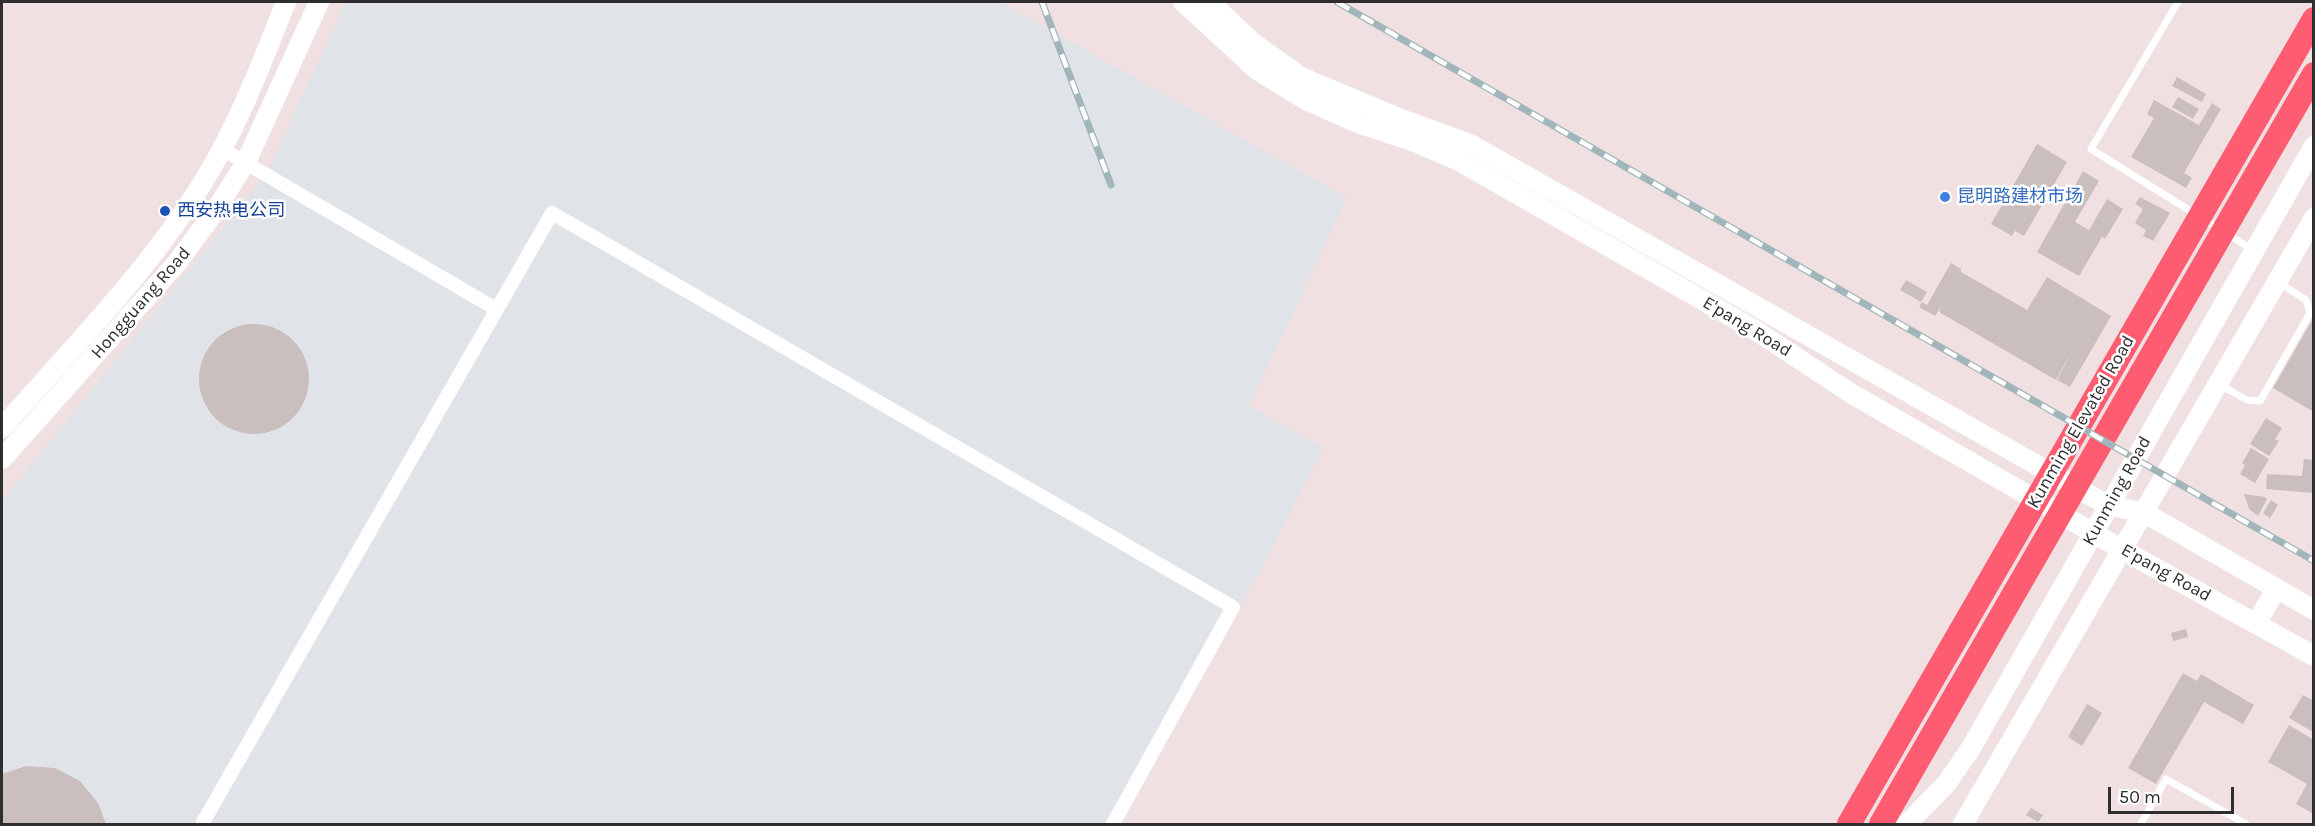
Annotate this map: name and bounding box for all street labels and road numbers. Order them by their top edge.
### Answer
street label: Hongguang Road [87,243,195,363]
street label: E'pang Road [1699,292,1795,362]
street label: Kunming Elevated Road [2023,332,2139,512]
street label: Kunming Road [2078,433,2156,549]
street label: E'pang Road [2117,539,2215,607]

